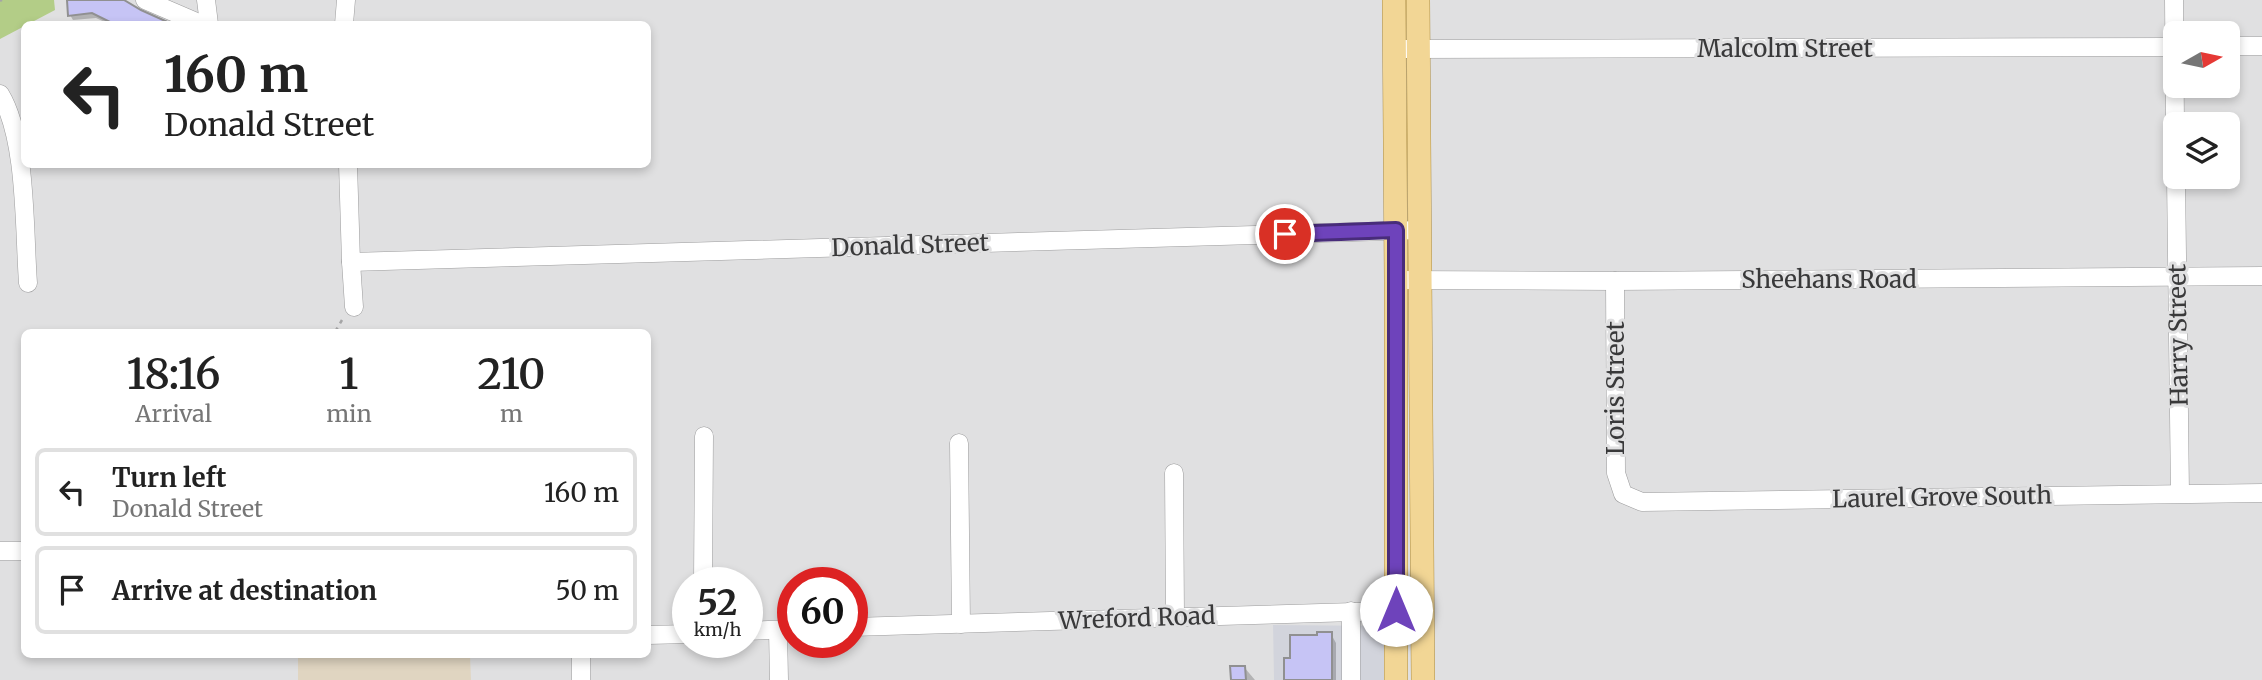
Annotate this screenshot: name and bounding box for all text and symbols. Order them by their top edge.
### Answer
north arrow [2163,21,2240,98]
map controls [2163,21,2240,189]
street label: Malcolm Street [1697,33,1873,64]
text: 160 m [164,44,308,105]
icon: left [49,49,140,140]
text: Donald Street [164,105,374,145]
button: layers [2163,112,2240,189]
pin [1255,204,1315,264]
icon: arrive [1266,215,1304,253]
street label: Donald Street [831,227,990,263]
street label: Harry Street [2161,263,2195,406]
street label: Sheehans Road [1741,264,1917,295]
street label: Loris Street [1600,320,1631,455]
text: 18:16 [127,348,221,400]
text: 1 [339,348,359,400]
text: 210 [477,348,545,400]
text: Arrival [135,399,212,428]
text: min [326,399,372,428]
text: m [500,399,523,428]
text: Turn left [112,461,226,494]
icon: left [53,473,91,511]
text: 160 m [544,476,619,509]
street label: Laurel Grove South [1832,480,2052,514]
text: Donald Street [112,494,263,523]
speed limit sign: 60 [777,567,868,658]
icon: arrive [53,571,91,609]
position arrow [1359,573,1433,647]
text: Arrive at destination [112,574,377,607]
text: 50 m [555,574,619,607]
text: 52 [698,581,737,625]
street label: Wreford Road [1057,600,1216,636]
text: km/h [694,618,741,641]

